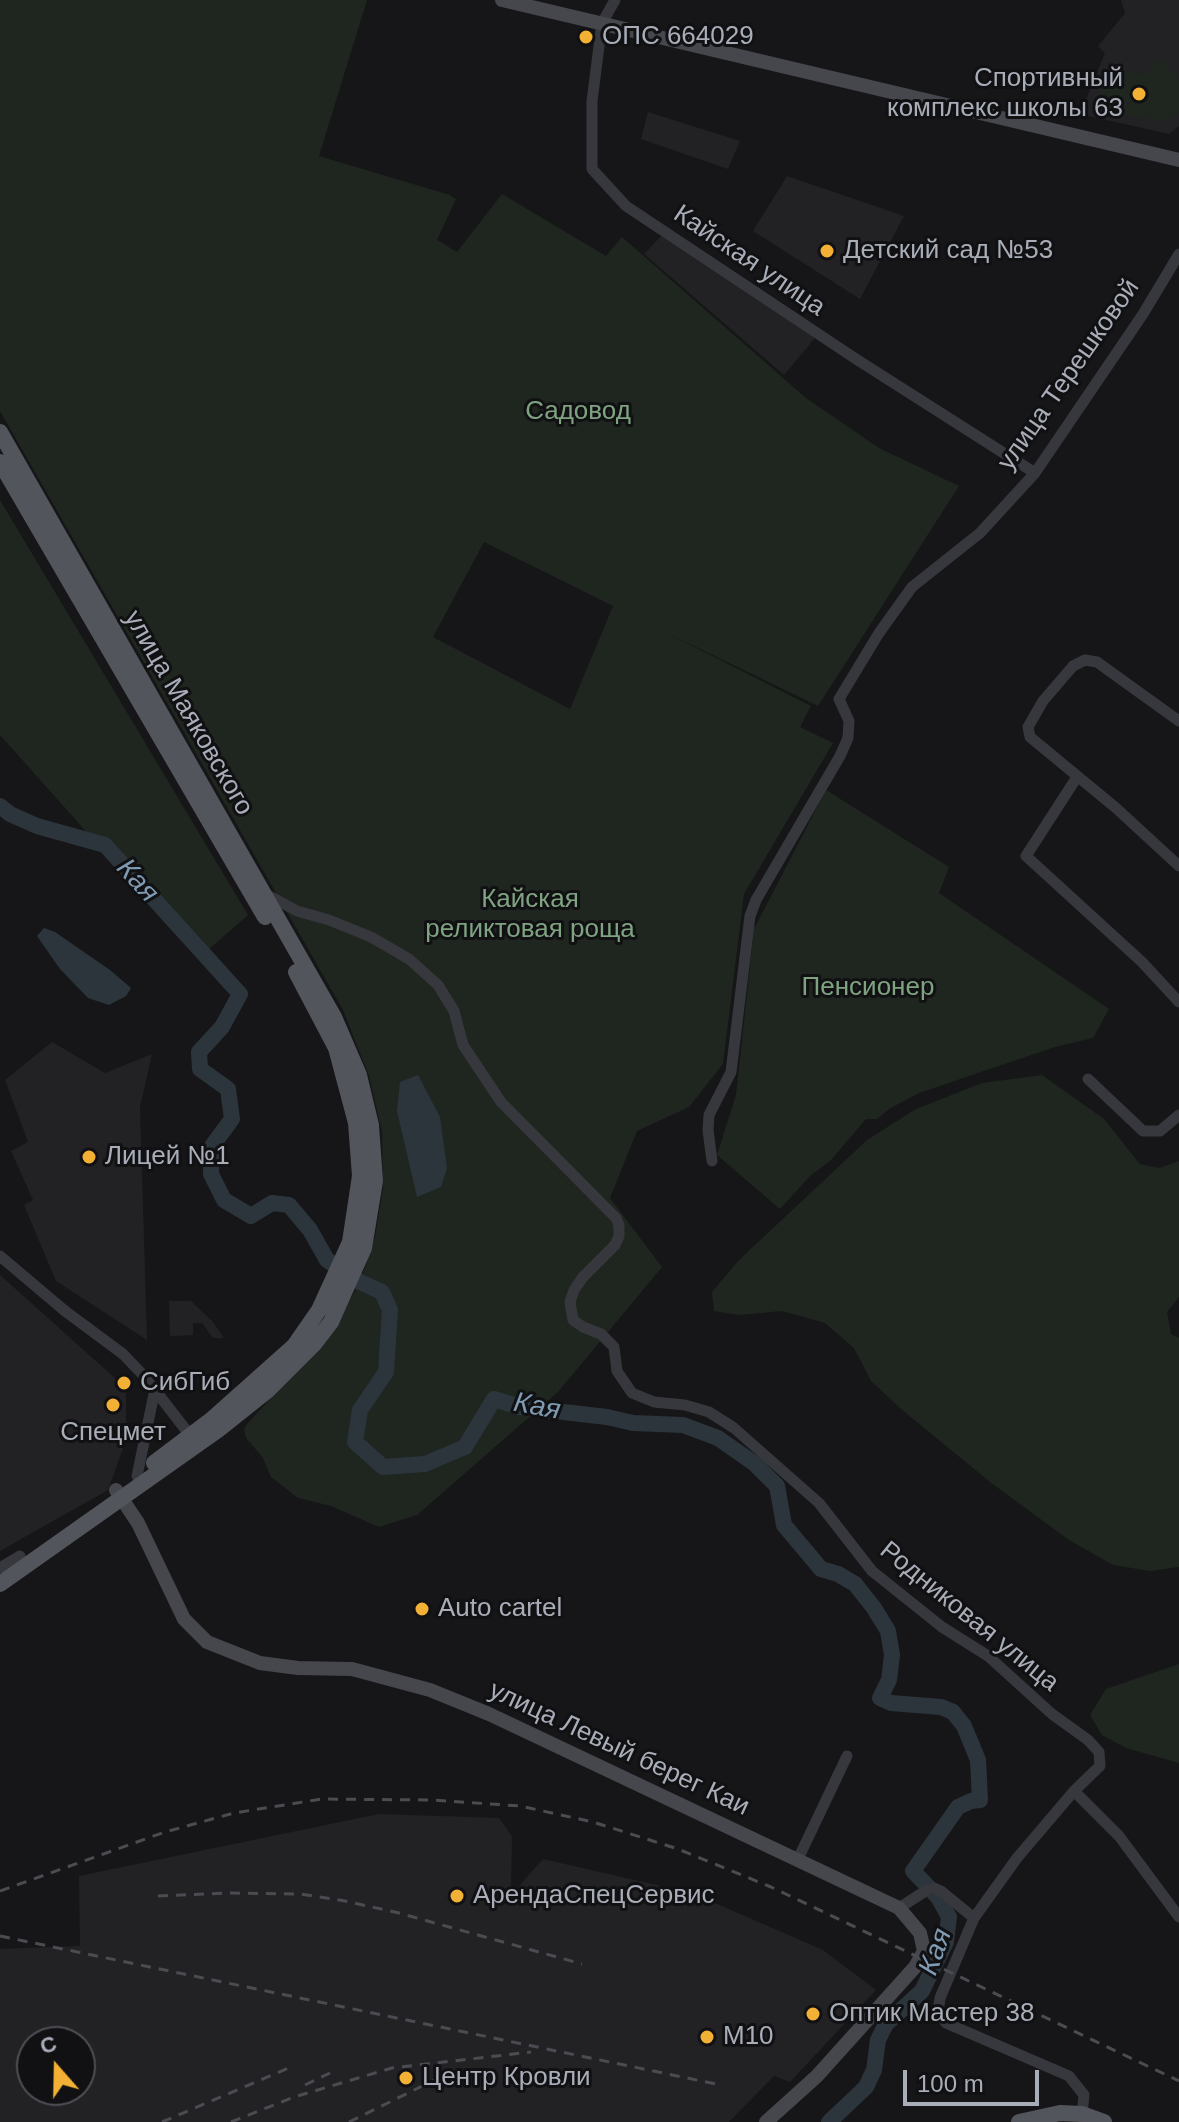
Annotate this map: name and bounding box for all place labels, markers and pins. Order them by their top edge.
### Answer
place label: ОПС 664029 [602,21,754,53]
marker: ОПС 664029 [577,28,595,46]
place label: Спортивный комплекс школы 63 [887,63,1123,124]
marker: Спортивный комплекс школы 63 [1130,85,1148,103]
place label: Детский сад №53 [843,235,1053,267]
marker: Детский сад №53 [818,242,836,260]
place label: Лицей №1 [105,1141,230,1173]
marker: Лицей №1 [80,1148,98,1166]
place label: СибГиб [140,1367,230,1399]
marker: СибГиб [115,1374,133,1392]
marker: Спецмет [104,1396,122,1414]
place label: Спецмет [60,1417,166,1449]
place label: Auto cartel [438,1593,562,1625]
marker: Auto cartel [413,1600,431,1618]
place label: АрендаСпецСервис [473,1880,714,1912]
marker: АрендаСпецСервис [448,1887,466,1905]
place label: Оптик Мастер 38 [829,1998,1034,2030]
marker: Оптик Мастер 38 [804,2005,822,2023]
place label: M10 [723,2021,774,2053]
marker: M10 [698,2028,716,2046]
place label: Центр Кровли [422,2062,591,2094]
marker: Центр Кровли [397,2069,415,2087]

